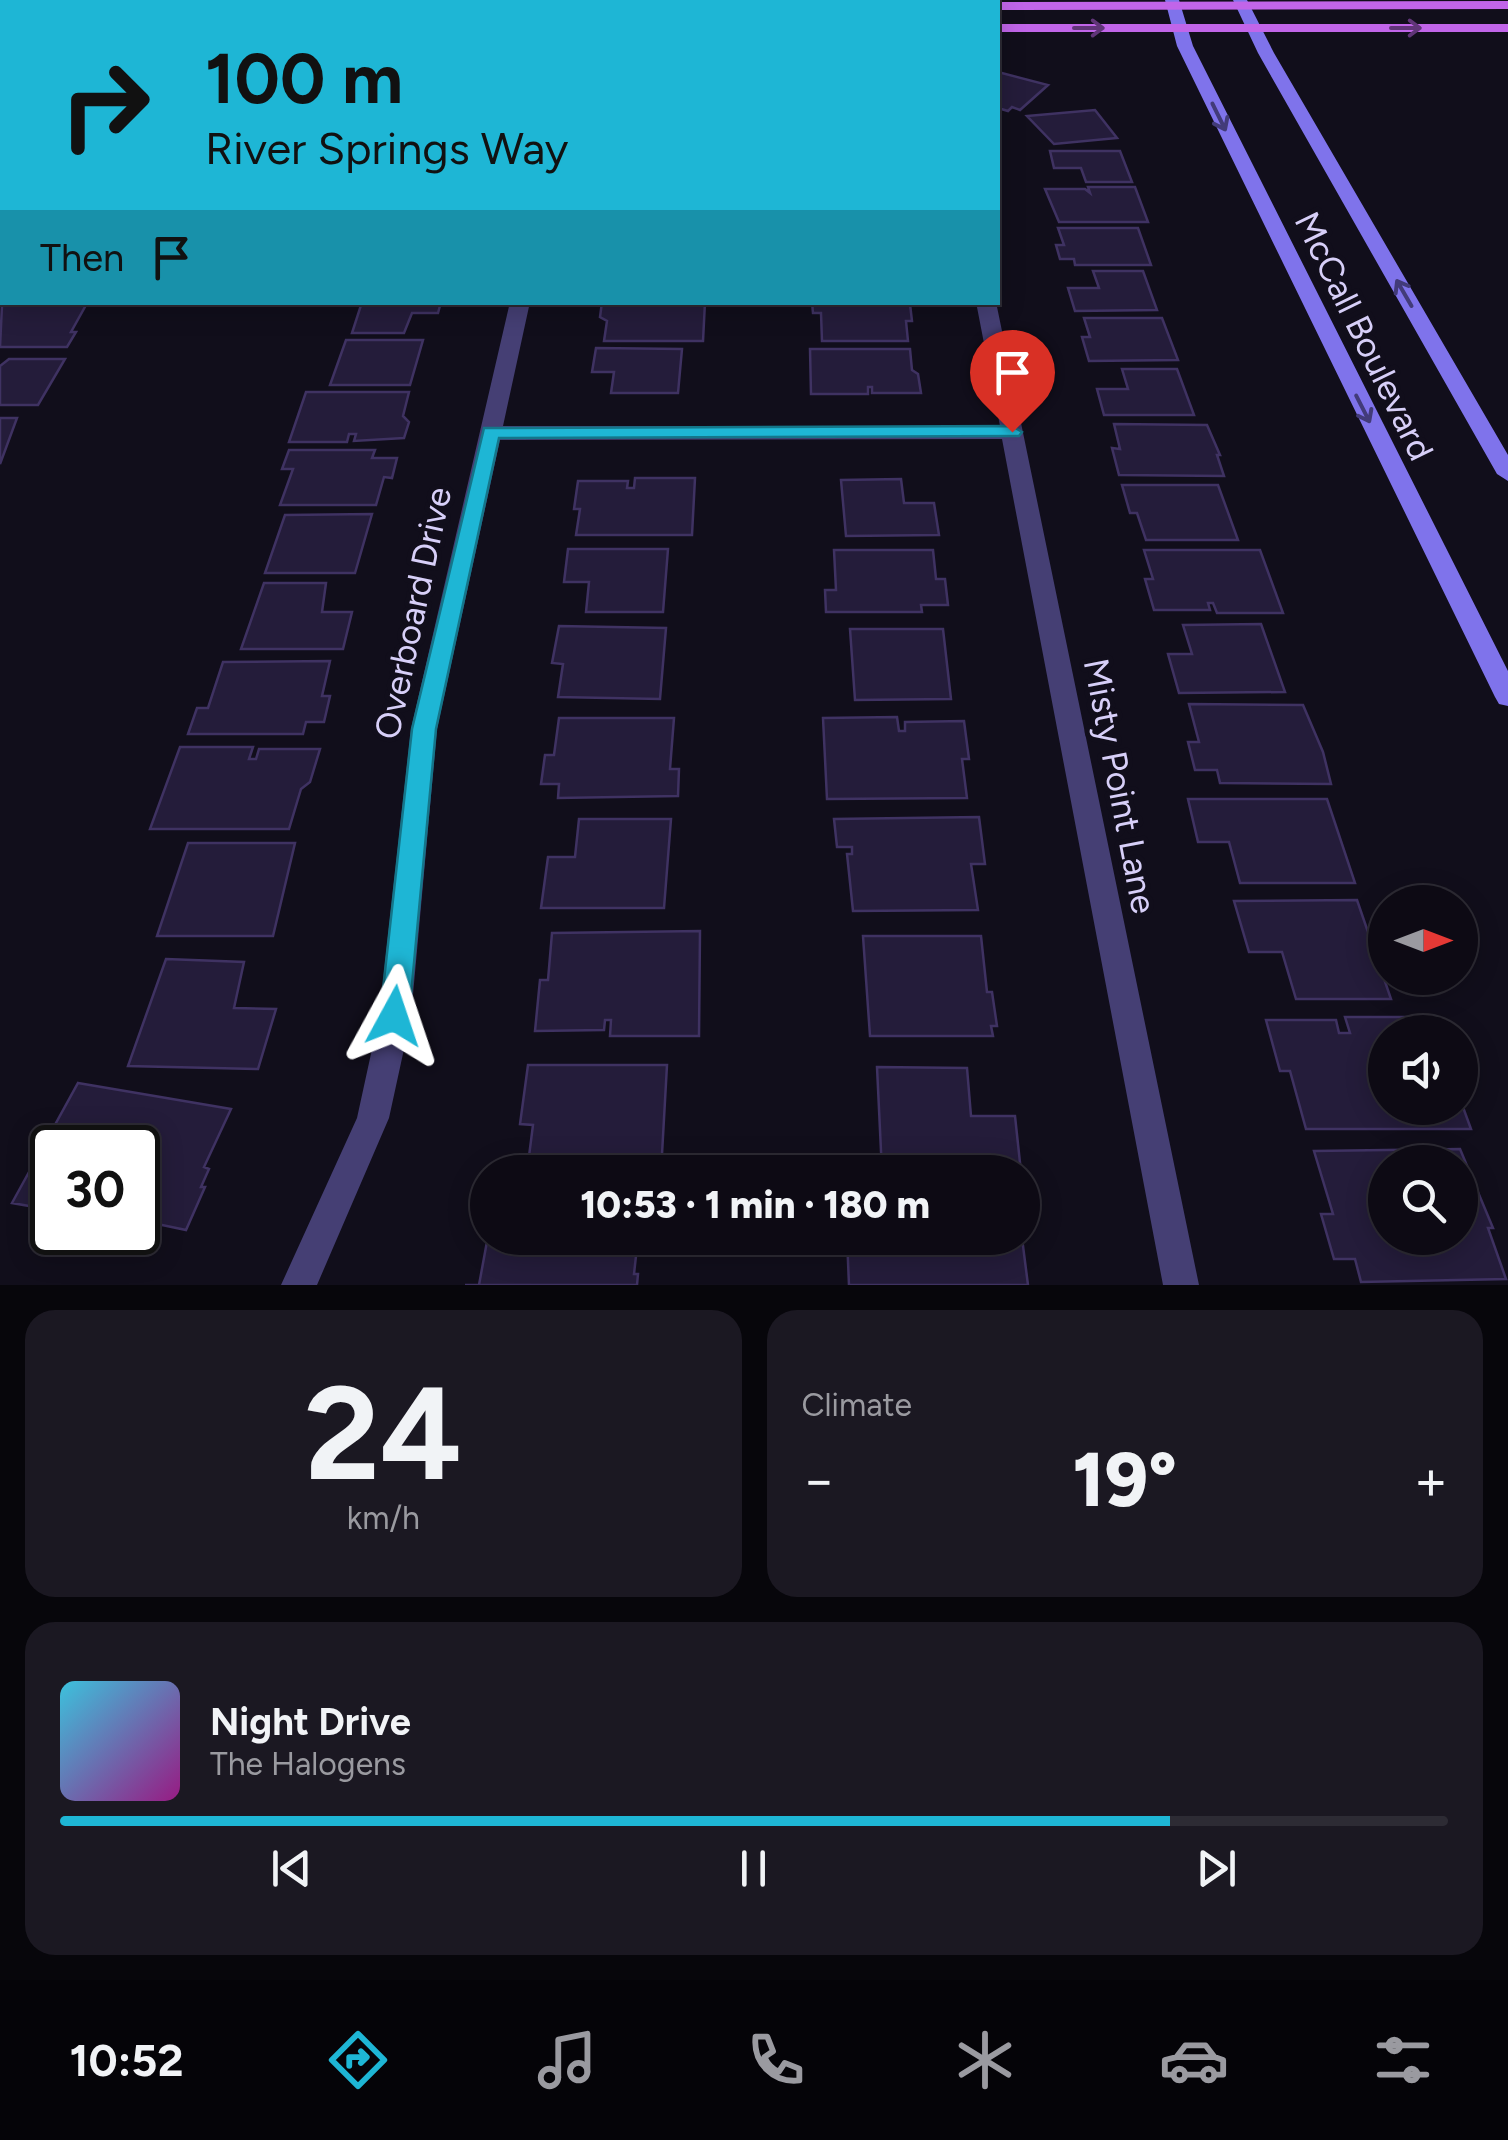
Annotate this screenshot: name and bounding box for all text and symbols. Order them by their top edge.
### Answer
one-way arrow [1072,18,1104,38]
one-way arrow [1390,18,1422,38]
text: 100 m [205,36,403,121]
icon: right [40,40,170,170]
one-way arrow [1211,102,1230,132]
text: River Springs Way [205,121,569,175]
street label: McCall Boulevard [1286,205,1442,467]
icon: arrive [144,230,199,285]
text: Then [40,235,124,281]
one-way arrow [1394,279,1414,308]
pin [970,330,1055,433]
icon: arrive [985,345,1040,400]
one-way arrow [1354,393,1373,423]
street label: Overboard Drive [366,483,460,743]
street label: Misty Point Lane [1075,655,1165,917]
north arrow [1368,885,1478,995]
map controls [1368,885,1478,1255]
position arrow [342,964,446,1068]
button: sound [1368,1015,1478,1125]
speed limit sign: 30 [30,1125,160,1255]
button: search [1368,1145,1478,1255]
text: 10:53 · 1 min · 180 m [580,1182,930,1228]
text: 24 [304,1356,462,1512]
text: Climate [802,1386,912,1424]
text: 19° [1072,1435,1177,1525]
text: − [802,1447,836,1513]
text: + [1414,1447,1448,1513]
text: km/h [347,1499,420,1537]
text: Night Drive [210,1699,411,1745]
text: The Halogens [210,1745,406,1783]
icon: previous [264,1841,319,1896]
icon: pause [726,1841,781,1896]
icon: next [1189,1841,1244,1896]
icon: directions [323,2025,393,2095]
icon: music [532,2025,602,2095]
icon: phone [741,2025,811,2095]
icon: climate [950,2025,1020,2095]
icon: car [1159,2025,1229,2095]
icon: filters [1368,2025,1438,2095]
text: 10:52 [70,2033,183,2087]

